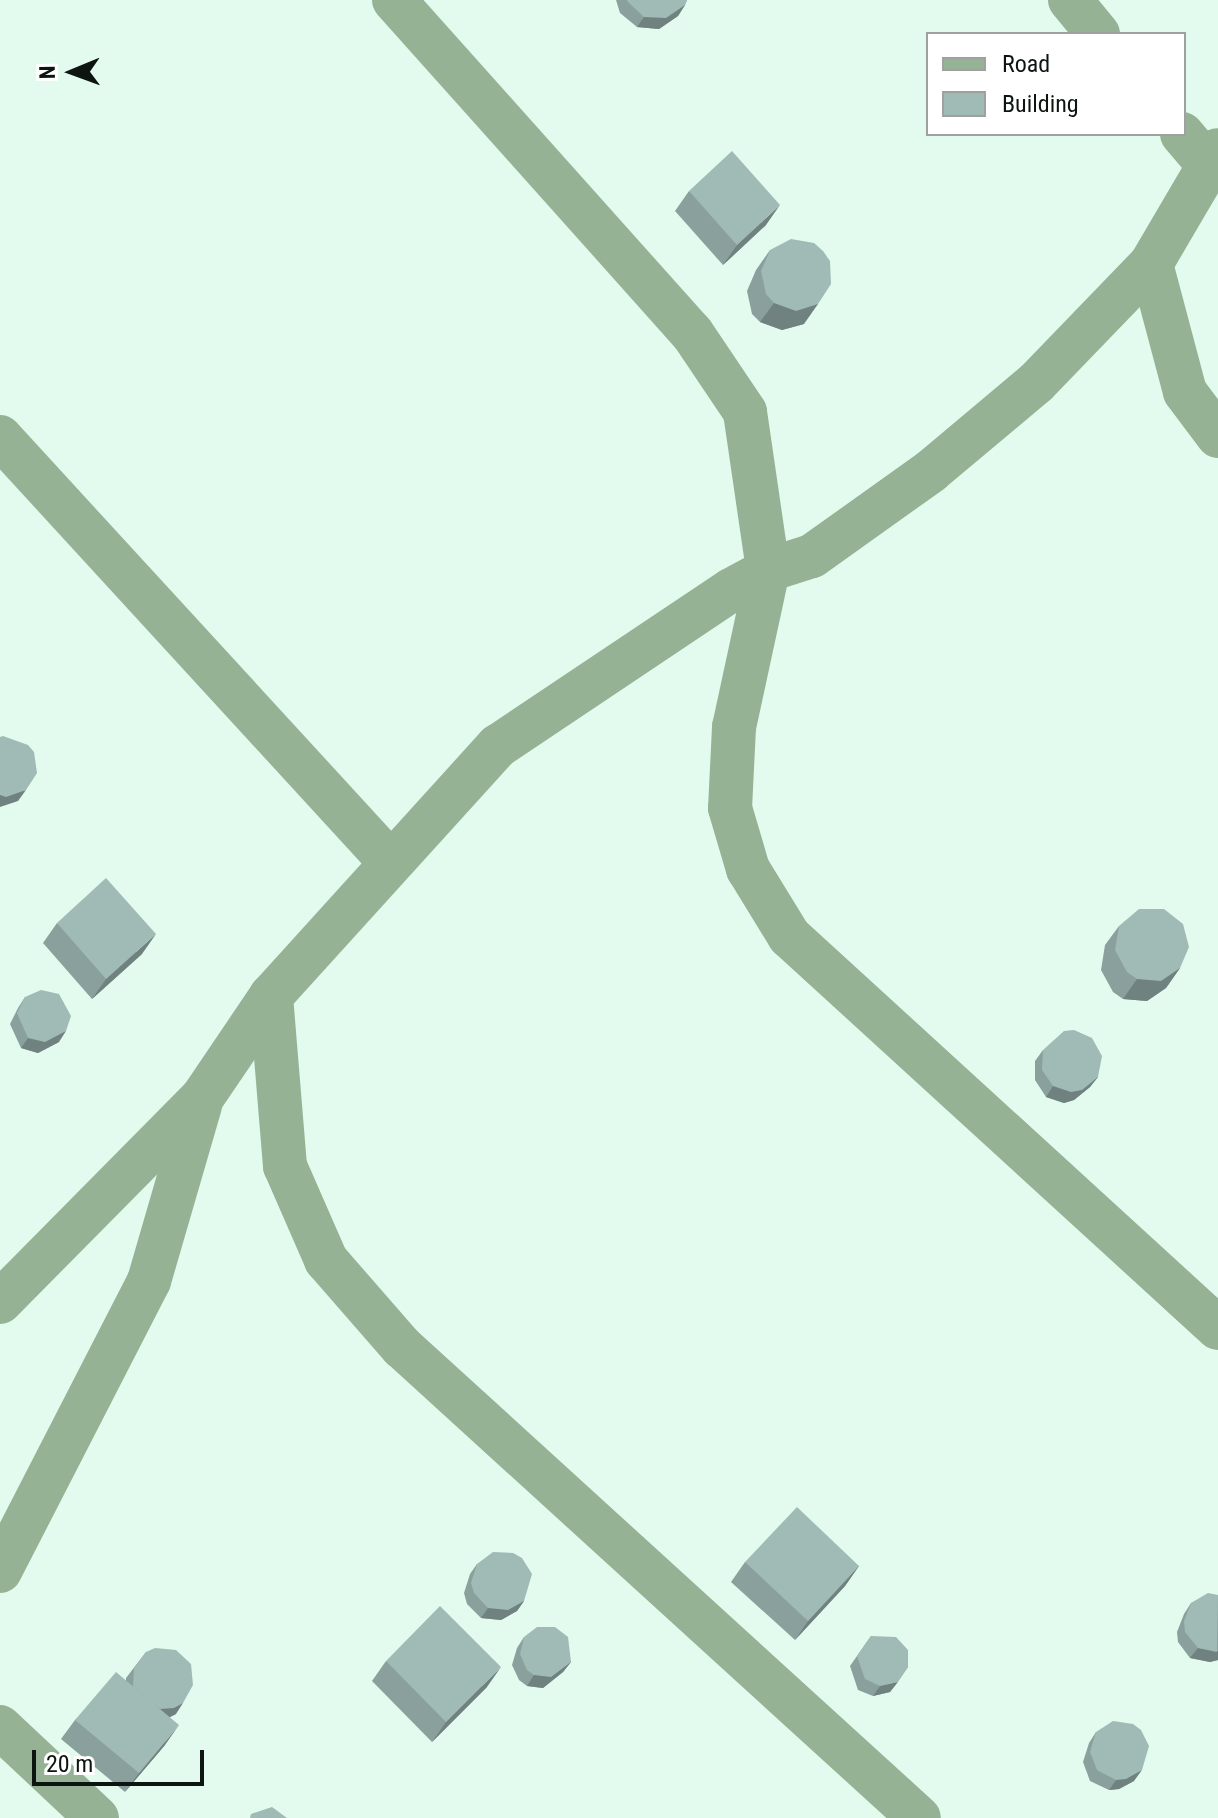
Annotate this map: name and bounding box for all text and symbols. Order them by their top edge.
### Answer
north arrow [32,32,112,112]
legend [926,32,1186,136]
text: Road [1002,50,1050,78]
text: N [35,65,60,79]
text: Building [1002,90,1079,118]
scale bar [36,1734,208,1784]
text: 20 m [46,1750,93,1778]

